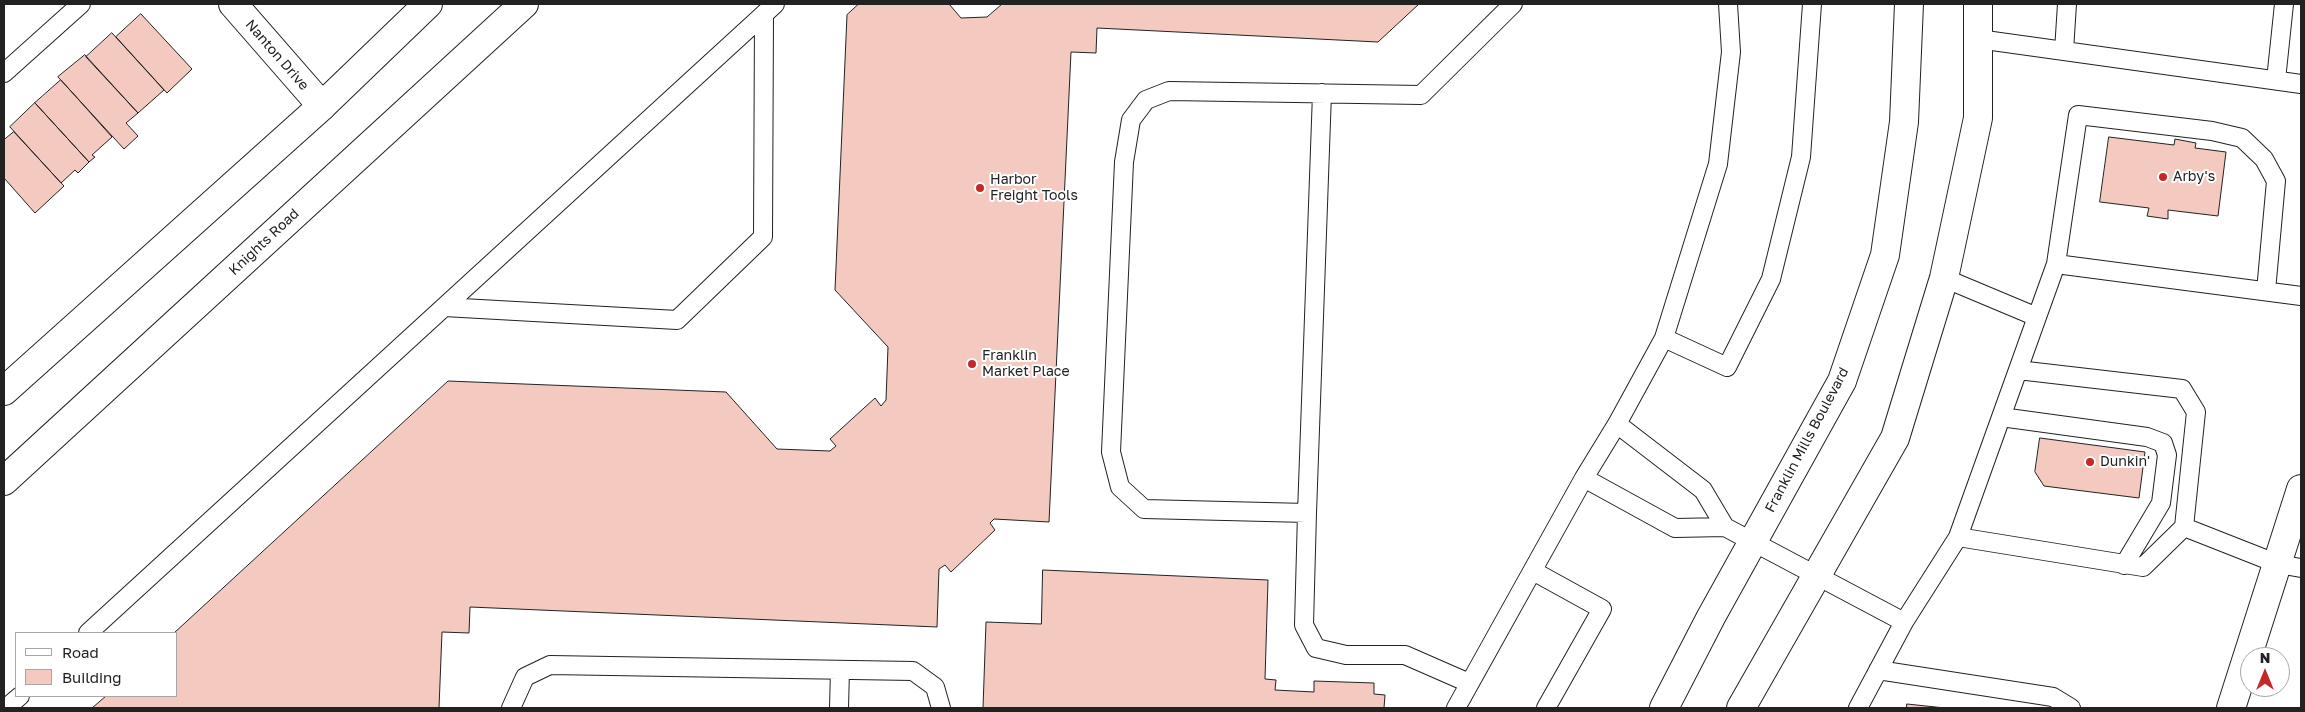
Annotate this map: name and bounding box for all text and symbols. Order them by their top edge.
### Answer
street label: Nanton Drive [242,16,312,94]
place label: Arby's [2173,169,2215,185]
marker: Arby's [2157,171,2169,183]
place label: Harbor Freight Tools [990,172,1078,204]
marker: Harbor Freight Tools [974,182,986,194]
street label: Knights Road [225,205,303,279]
place label: Franklin Market Place [982,348,1070,381]
marker: Franklin Market Place [966,358,978,370]
street label: Franklin Mills Boulevard [1762,365,1852,515]
place label: Dunkin' [2100,454,2150,470]
marker: Dunkin' [2084,456,2096,468]
legend [15,632,178,697]
text: Road [62,643,99,661]
north arrow [2240,647,2290,697]
text: N [2260,649,2270,666]
text: Building [62,668,122,686]

